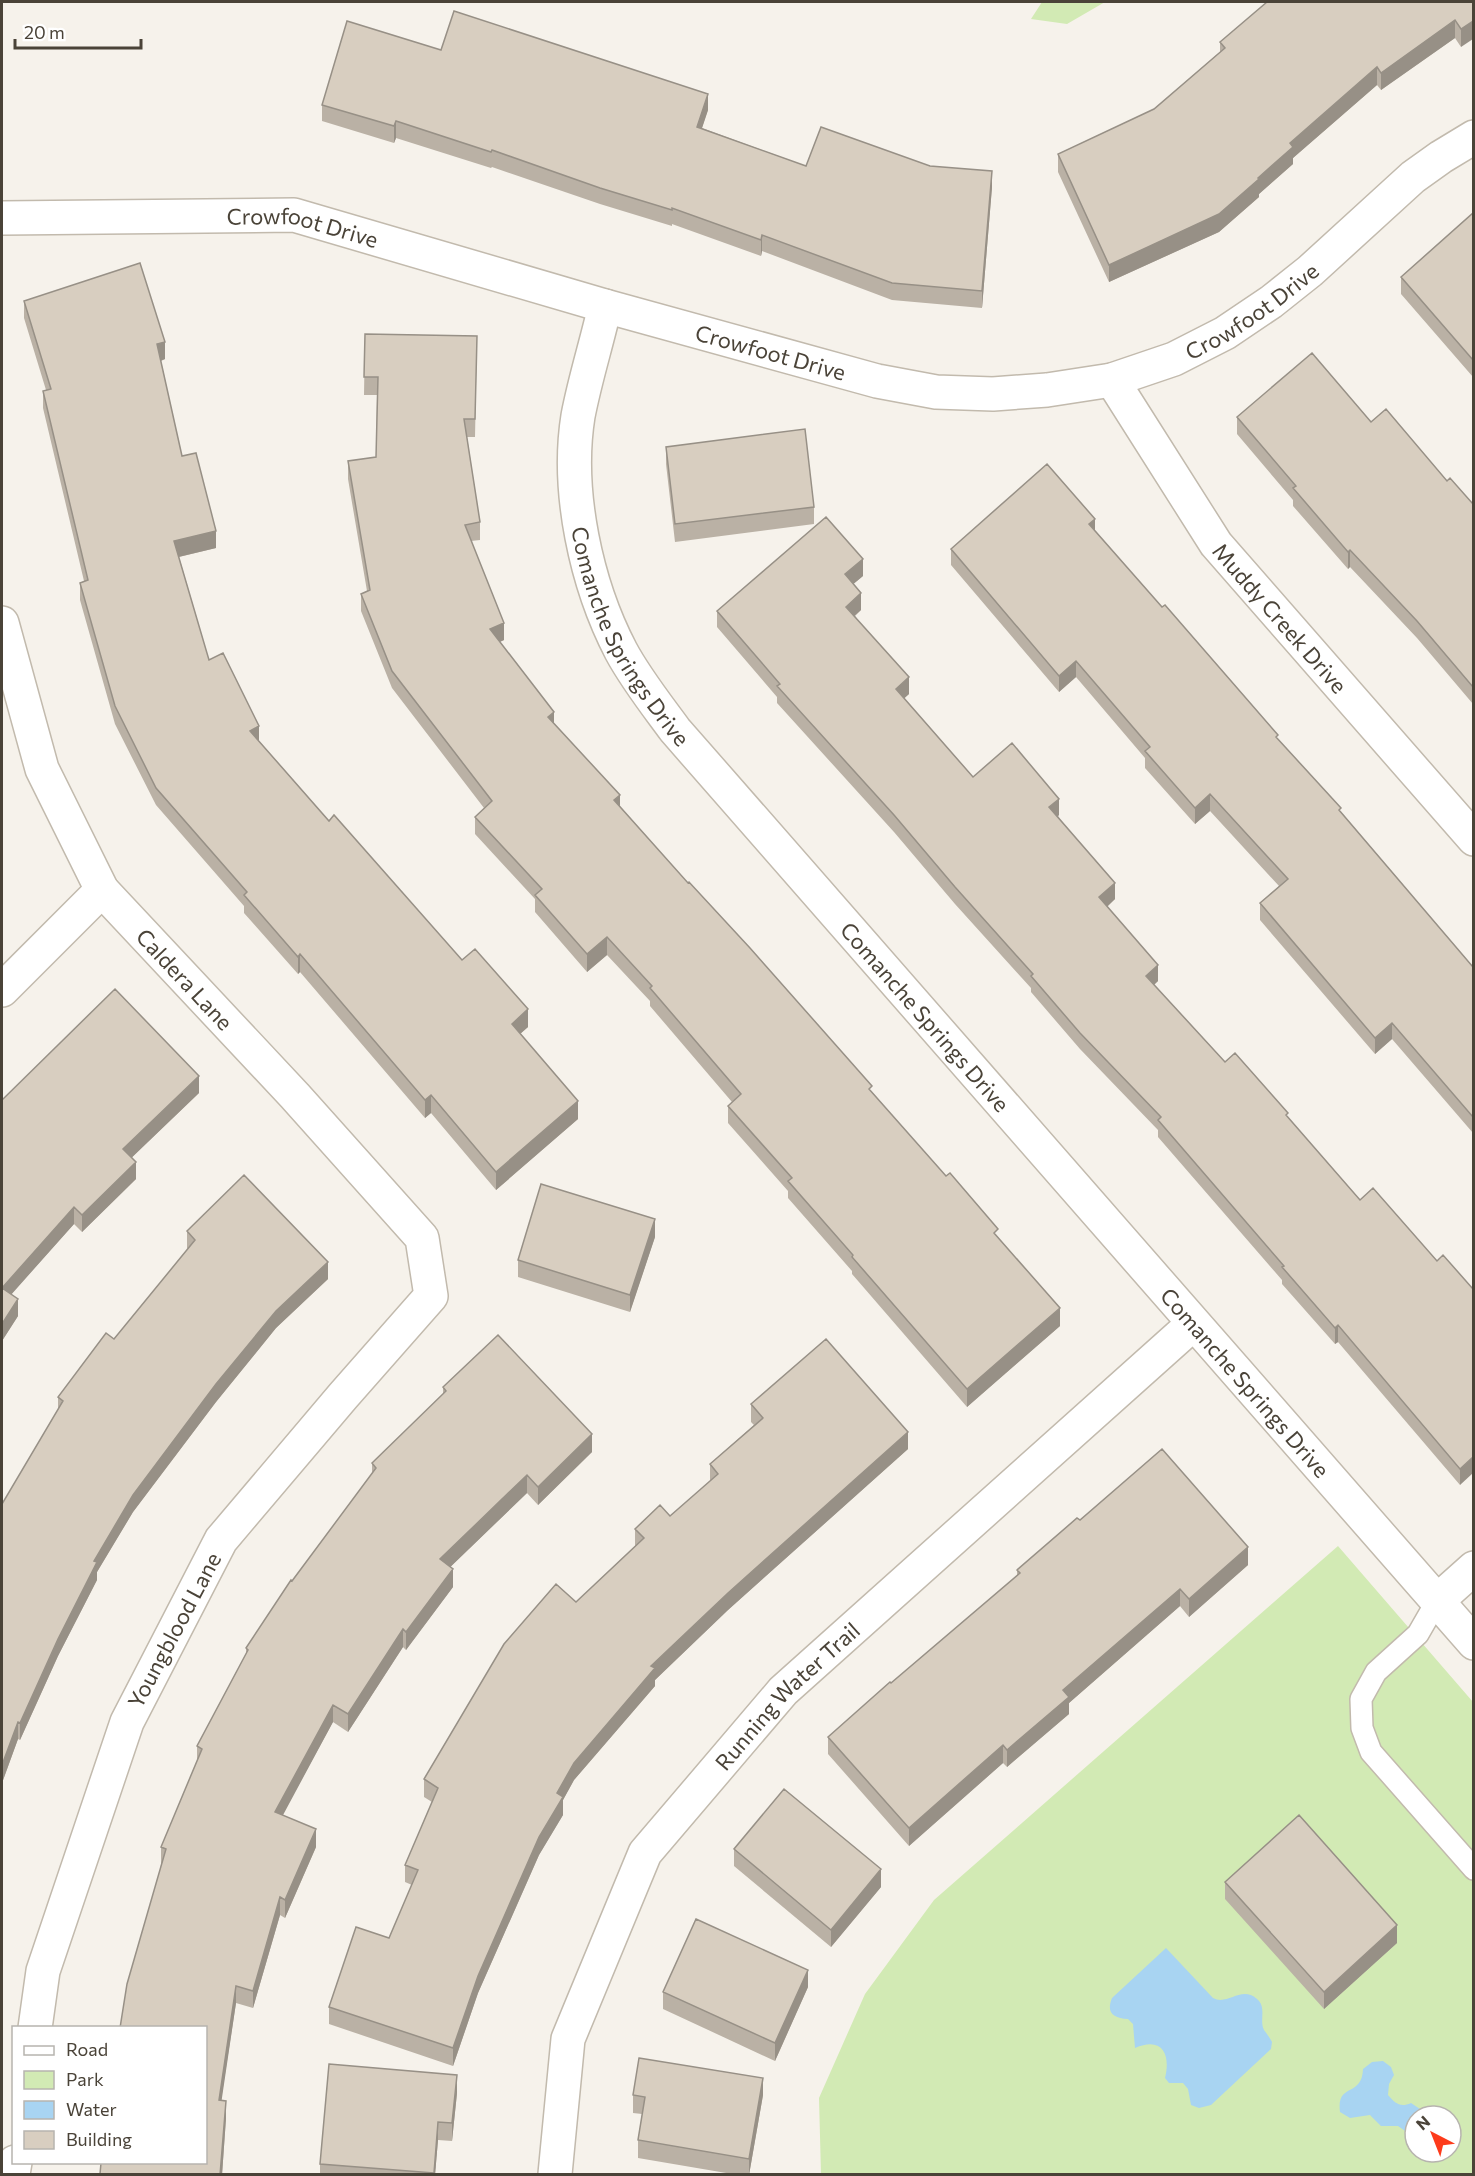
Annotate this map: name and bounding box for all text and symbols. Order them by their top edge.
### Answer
scale bar [15,12,141,50]
text: 20 m [24,21,65,43]
street label: Crowfoot Drive [227,201,382,252]
street label: Crowfoot Drive [1180,257,1324,365]
street label: Crowfoot Drive [693,318,849,385]
street label: Comanche Springs Drive [567,524,696,751]
street label: Muddy Creek Drive [1208,537,1353,698]
street label: Comanche Springs Drive [835,916,1016,1117]
street label: Caldera Lane [131,922,239,1035]
street label: Comanche Springs Drive [1155,1282,1336,1482]
street label: Youngblood Lane [122,1548,226,1712]
street label: Running Water Trail [709,1616,865,1775]
legend [12,2026,207,2164]
text: Road [66,2038,108,2060]
text: Park [66,2068,104,2090]
text: Water [66,2098,117,2120]
north arrow [1403,2104,1463,2164]
text: N [1412,2111,1433,2134]
text: Building [66,2128,132,2150]

